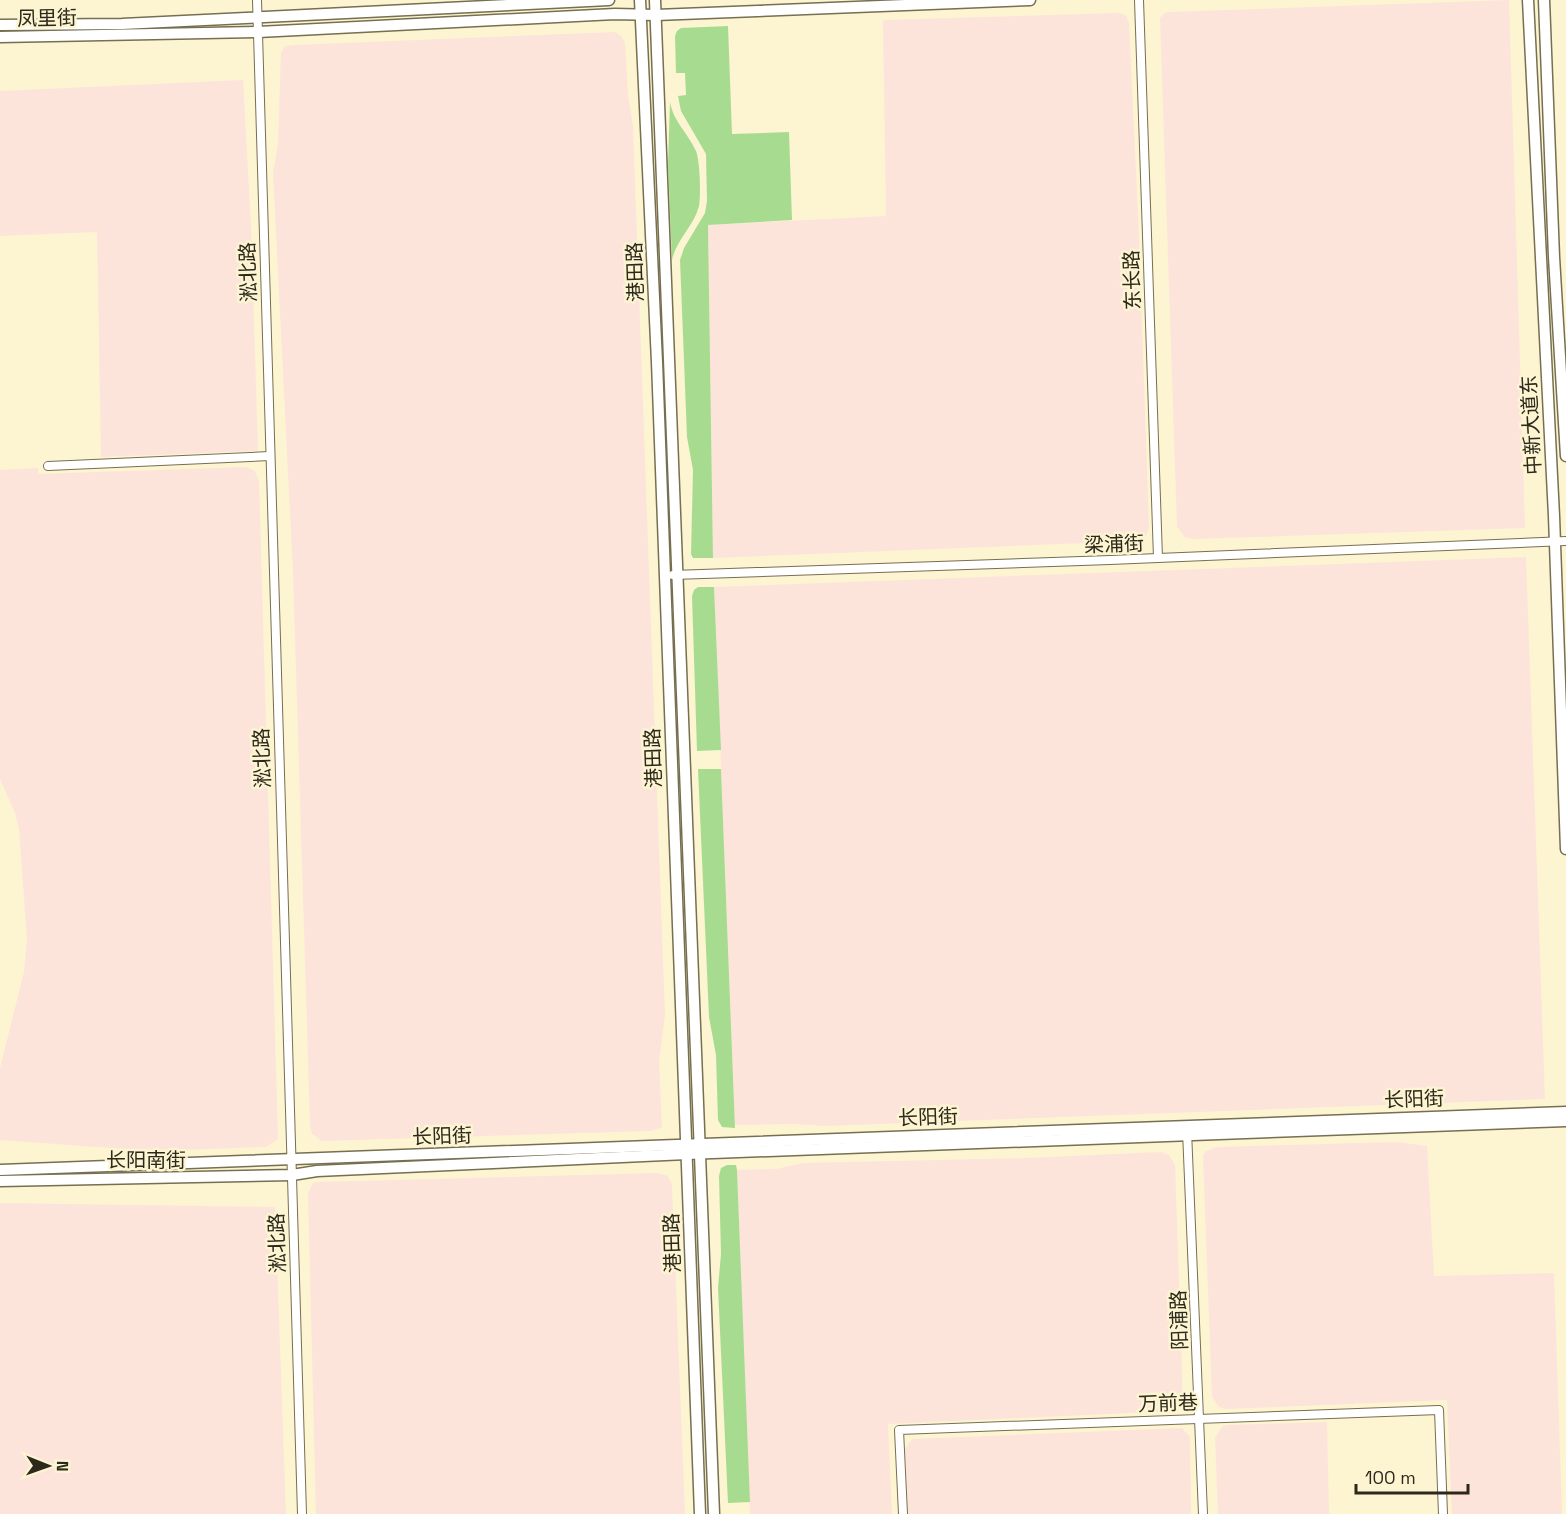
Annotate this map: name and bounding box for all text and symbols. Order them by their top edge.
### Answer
street label: 凤里街 [17,4,77,32]
street label: 淞北路 [234,242,262,302]
street label: 港田路 [621,242,649,302]
street label: 东长路 [1118,250,1146,310]
street label: 中新大道东 [1515,374,1547,476]
street label: 梁浦街 [1084,530,1144,558]
street label: 淞北路 [248,728,276,788]
street label: 港田路 [639,728,667,788]
street label: 长阳街 [1384,1085,1444,1113]
street label: 长阳街 [898,1103,958,1131]
street label: 长阳街 [412,1122,472,1150]
street label: 长阳南街 [106,1147,186,1173]
street label: 淞北路 [263,1213,291,1273]
street label: 港田路 [658,1213,686,1273]
street label: 阳浦路 [1165,1290,1193,1350]
street label: 万前巷 [1138,1389,1198,1417]
north arrow [18,1436,78,1496]
scale bar [1356,1457,1468,1495]
text: N [52,1461,73,1472]
text: 100 m [1365,1466,1416,1489]

